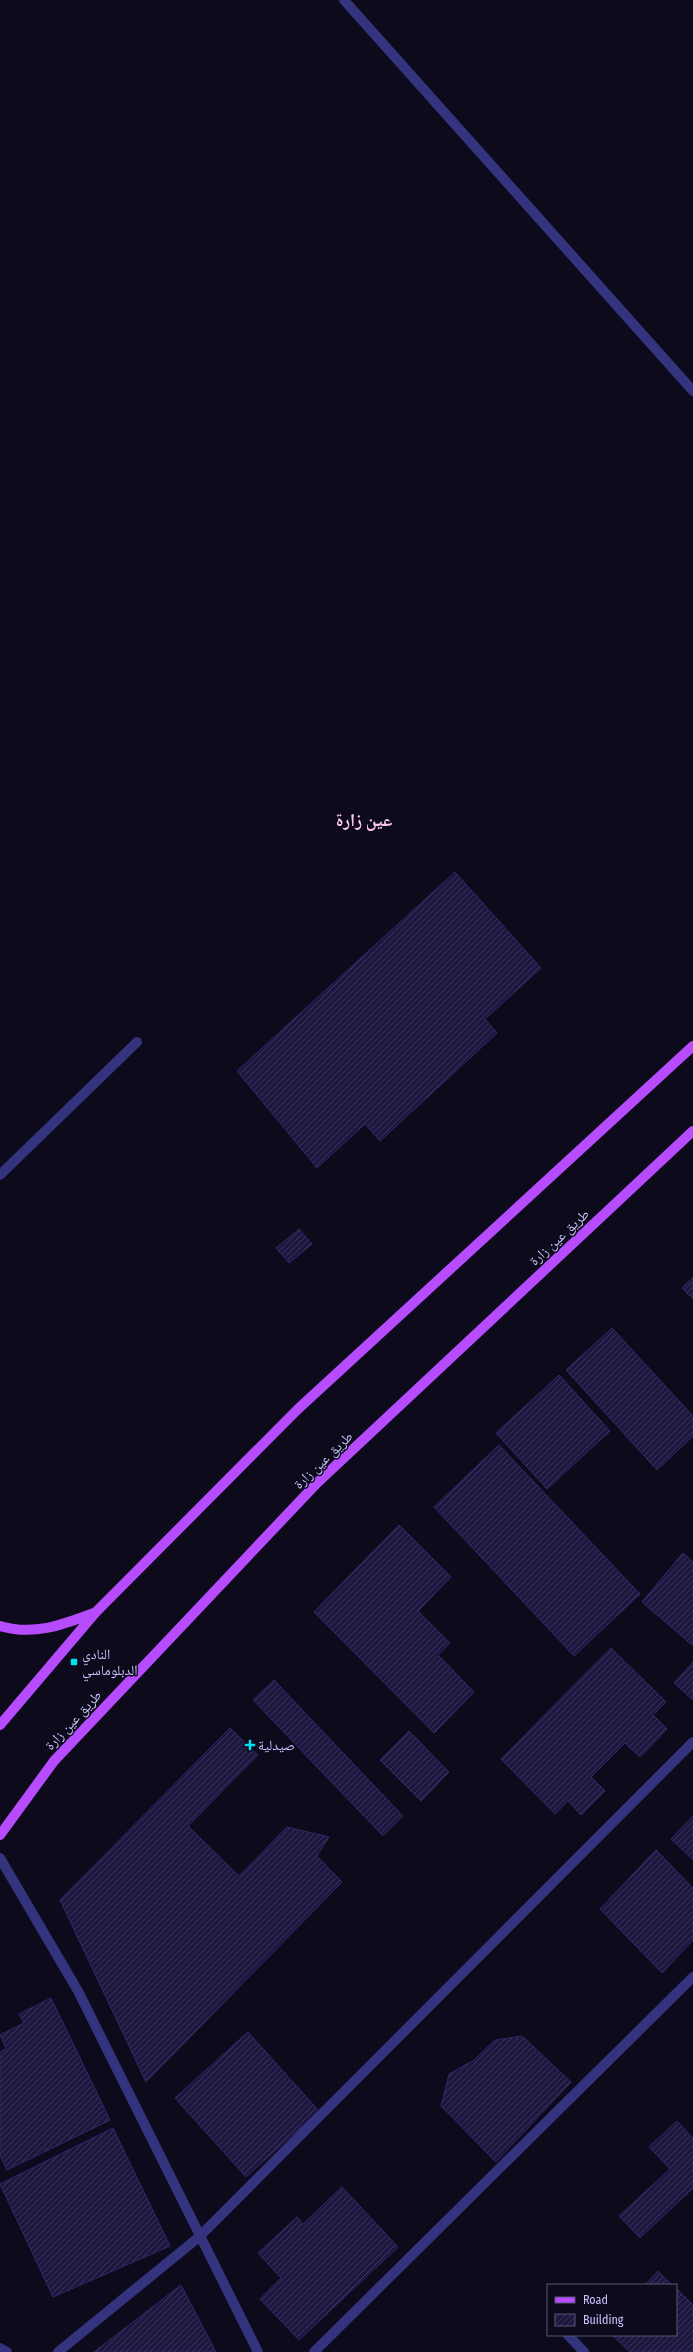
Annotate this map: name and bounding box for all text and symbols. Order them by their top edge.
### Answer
district label: عين زارة [336,809,392,831]
street label: طريق عين زارة [526,1205,593,1270]
street label: طريق عين زارة [290,1428,357,1493]
place label: النادي الدبلوماسي [82,1646,138,1682]
marker: النادي الدبلوماسي [69,1657,79,1667]
street label: طريق عين زارة [41,1687,106,1754]
place label: صيدلية [258,1737,295,1754]
marker: صيدلية [245,1740,255,1750]
legend [547,2284,677,2336]
text: Road [583,2293,608,2307]
text: Building [583,2313,624,2327]

